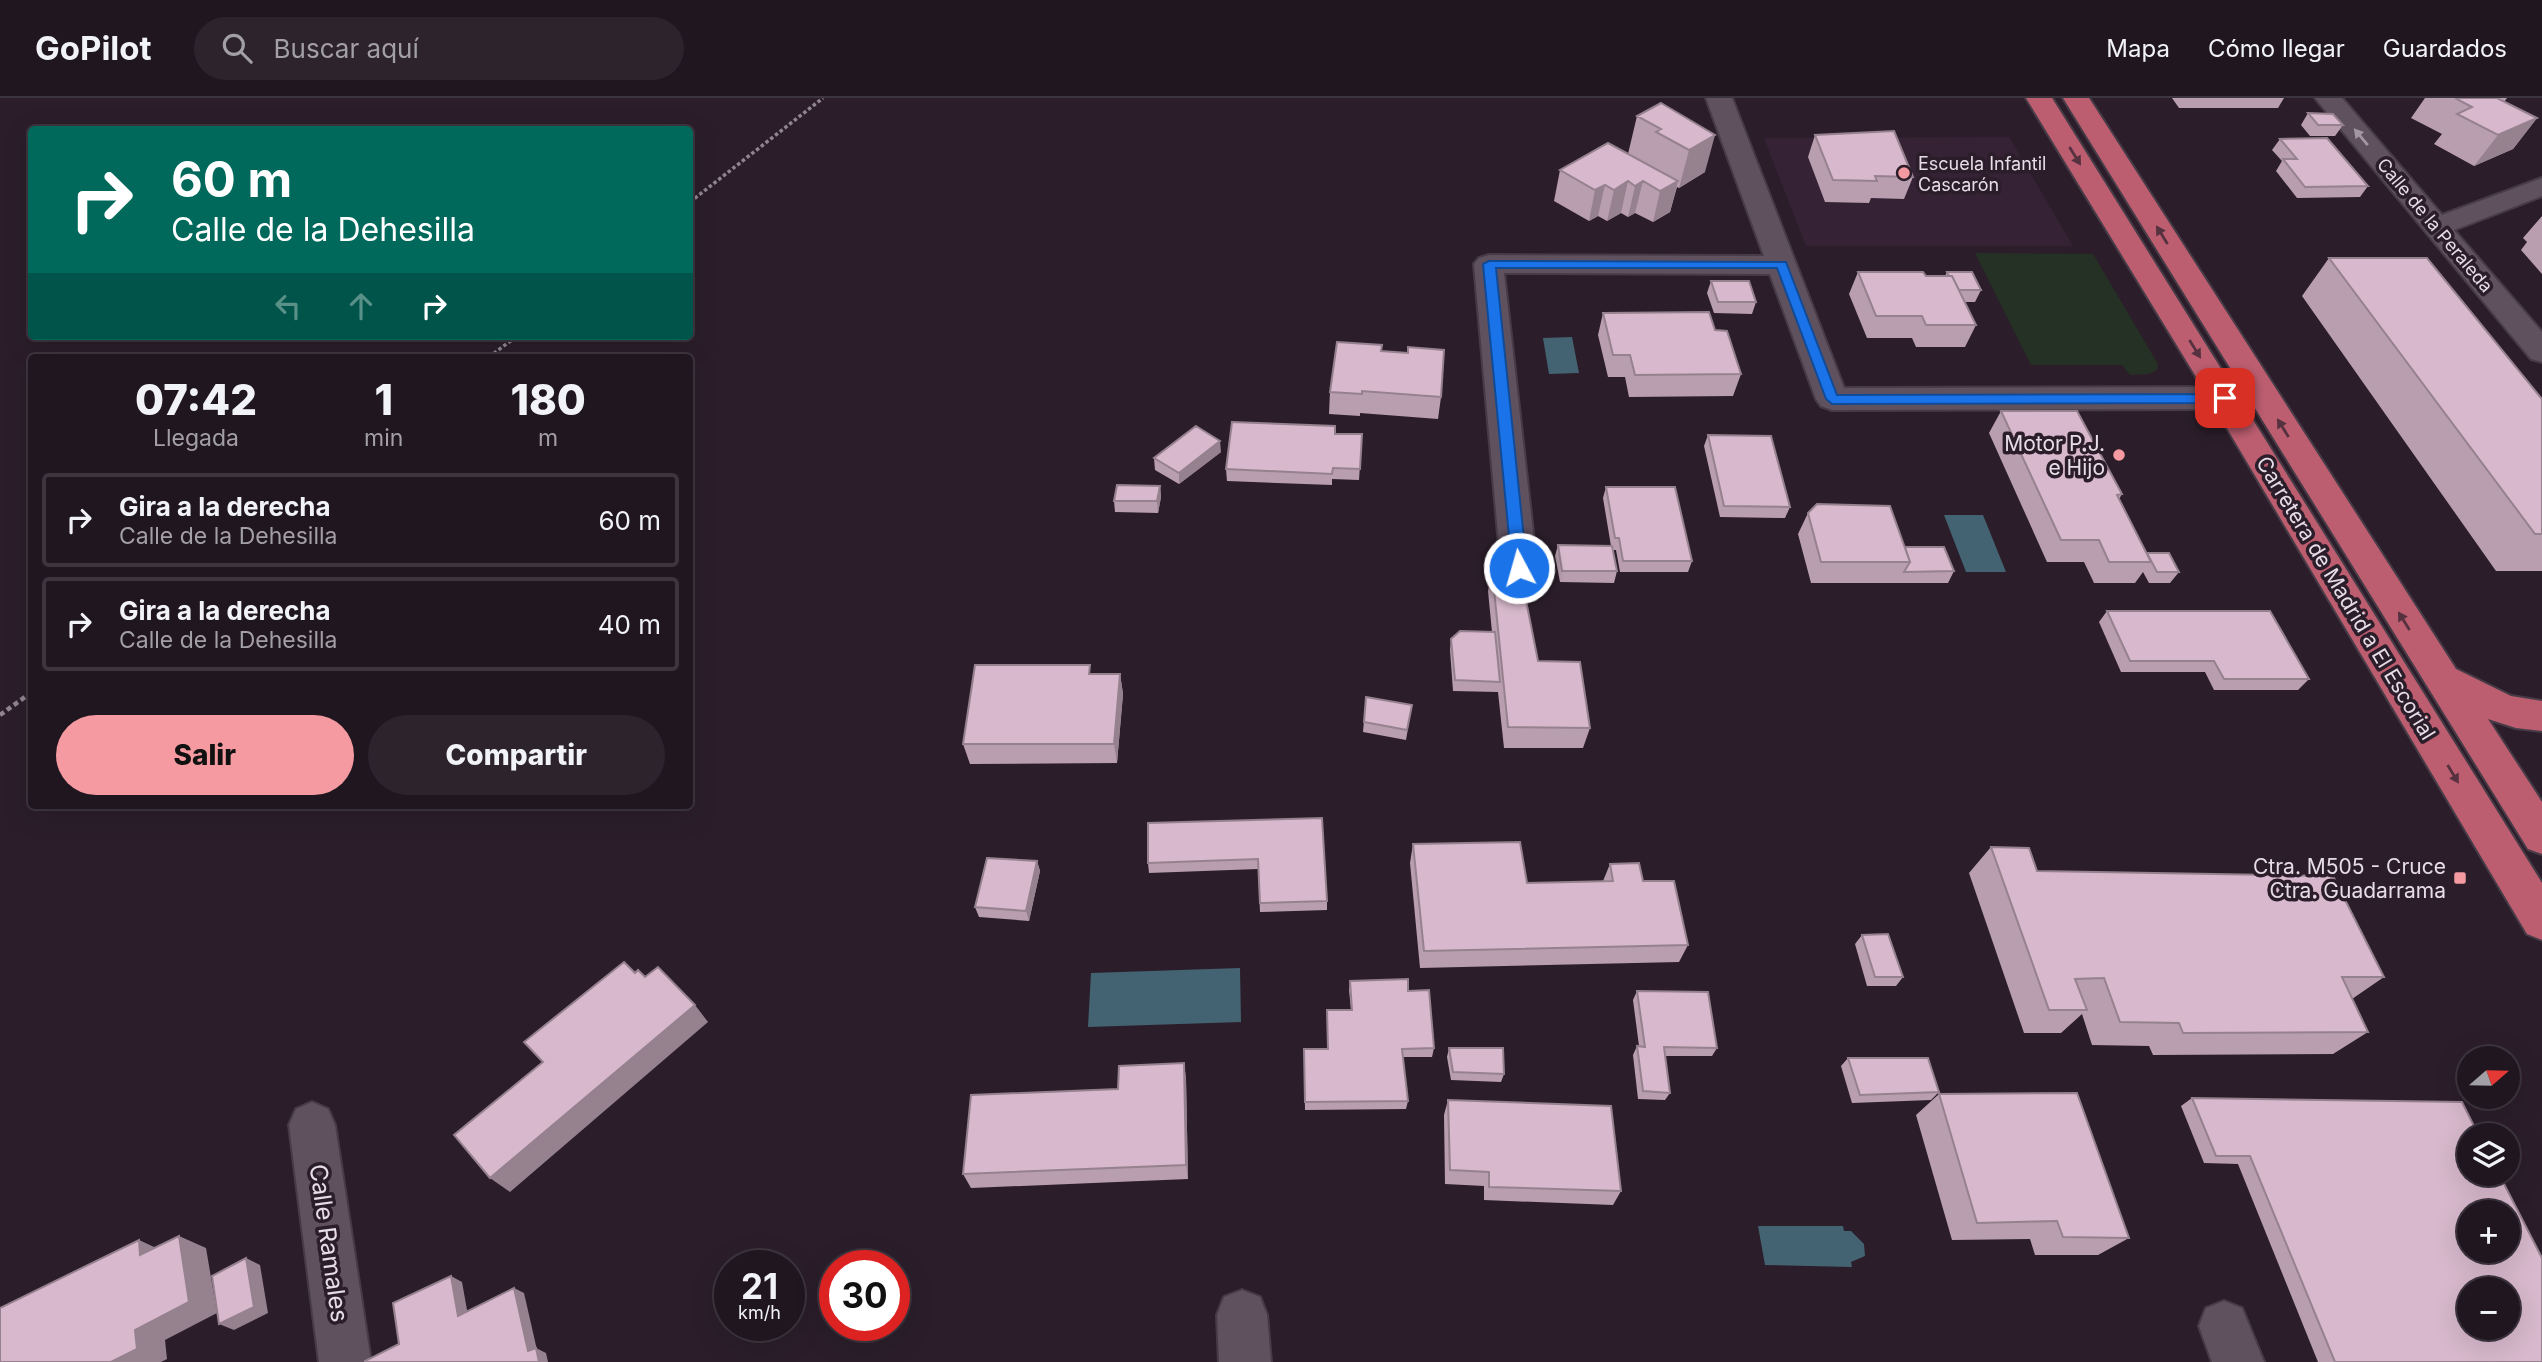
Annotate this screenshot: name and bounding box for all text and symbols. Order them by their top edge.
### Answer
search box [194,17,684,80]
text: GoPilot [35,28,152,68]
icon: search [218,29,256,67]
text: Buscar aquí [274,33,419,64]
text: Mapa [2106,34,2170,63]
text: Cómo llegar [2208,34,2345,63]
text: Guardados [2383,34,2507,63]
one-way arrow [2353,128,2369,146]
one-way arrow [2068,146,2081,166]
text: 60 m [171,150,292,209]
place label: Escuela Infantil Cascarón [1918,153,2046,195]
icon: right [56,154,147,245]
street label: Calle de la Peraleda [2373,154,2497,296]
marker: Escuela Infantil Cascarón [1896,165,1912,181]
text: Calle de la Dehesilla [171,210,475,249]
one-way arrow [2156,226,2169,245]
icon: left [269,287,307,325]
icon: ahead [342,287,380,325]
icon: right [415,287,453,325]
one-way arrow [2188,340,2201,359]
pin [2195,368,2255,428]
text: 07:42 [135,374,257,425]
text: 1 [374,374,393,425]
text: 180 [510,374,586,425]
icon: arrive [2206,379,2244,417]
one-way arrow [2276,418,2289,438]
text: Llegada [153,424,239,452]
text: min [364,424,403,452]
text: m [538,424,558,452]
place label: Motor P.J. e Hijo [2004,431,2105,480]
marker: Motor P.J. e Hijo [2111,447,2127,463]
street label: Carretera de Madrid a El Escorial [2251,452,2441,744]
text: Gira a la derecha [119,491,331,522]
icon: right [60,501,98,539]
text: 60 m [598,505,661,536]
text: Calle de la Dehesilla [119,522,337,550]
position arrow [1482,531,1556,605]
text: Gira a la derecha [119,595,331,626]
icon: right [60,605,98,643]
text: 40 m [598,609,661,640]
one-way arrow [2397,611,2410,630]
text: Calle de la Dehesilla [119,626,337,654]
button: Salir [56,715,354,795]
button: Compartir [368,715,665,795]
one-way arrow [2447,764,2459,783]
place label: Ctra. M505 - Cruce Ctra. Guadarrama [2253,854,2446,903]
marker: Ctra. M505 - Cruce Ctra. Guadarrama [2452,870,2468,886]
north arrow [2457,1046,2520,1110]
map controls [2457,1046,2520,1340]
button: layers [2457,1123,2520,1186]
street label: Calle Ramales [304,1162,354,1324]
button: + [2457,1200,2520,1263]
speed limit sign: 30 [819,1250,910,1341]
text: 21 [741,1265,778,1307]
button: − [2457,1277,2520,1340]
text: km/h [738,1302,781,1323]

